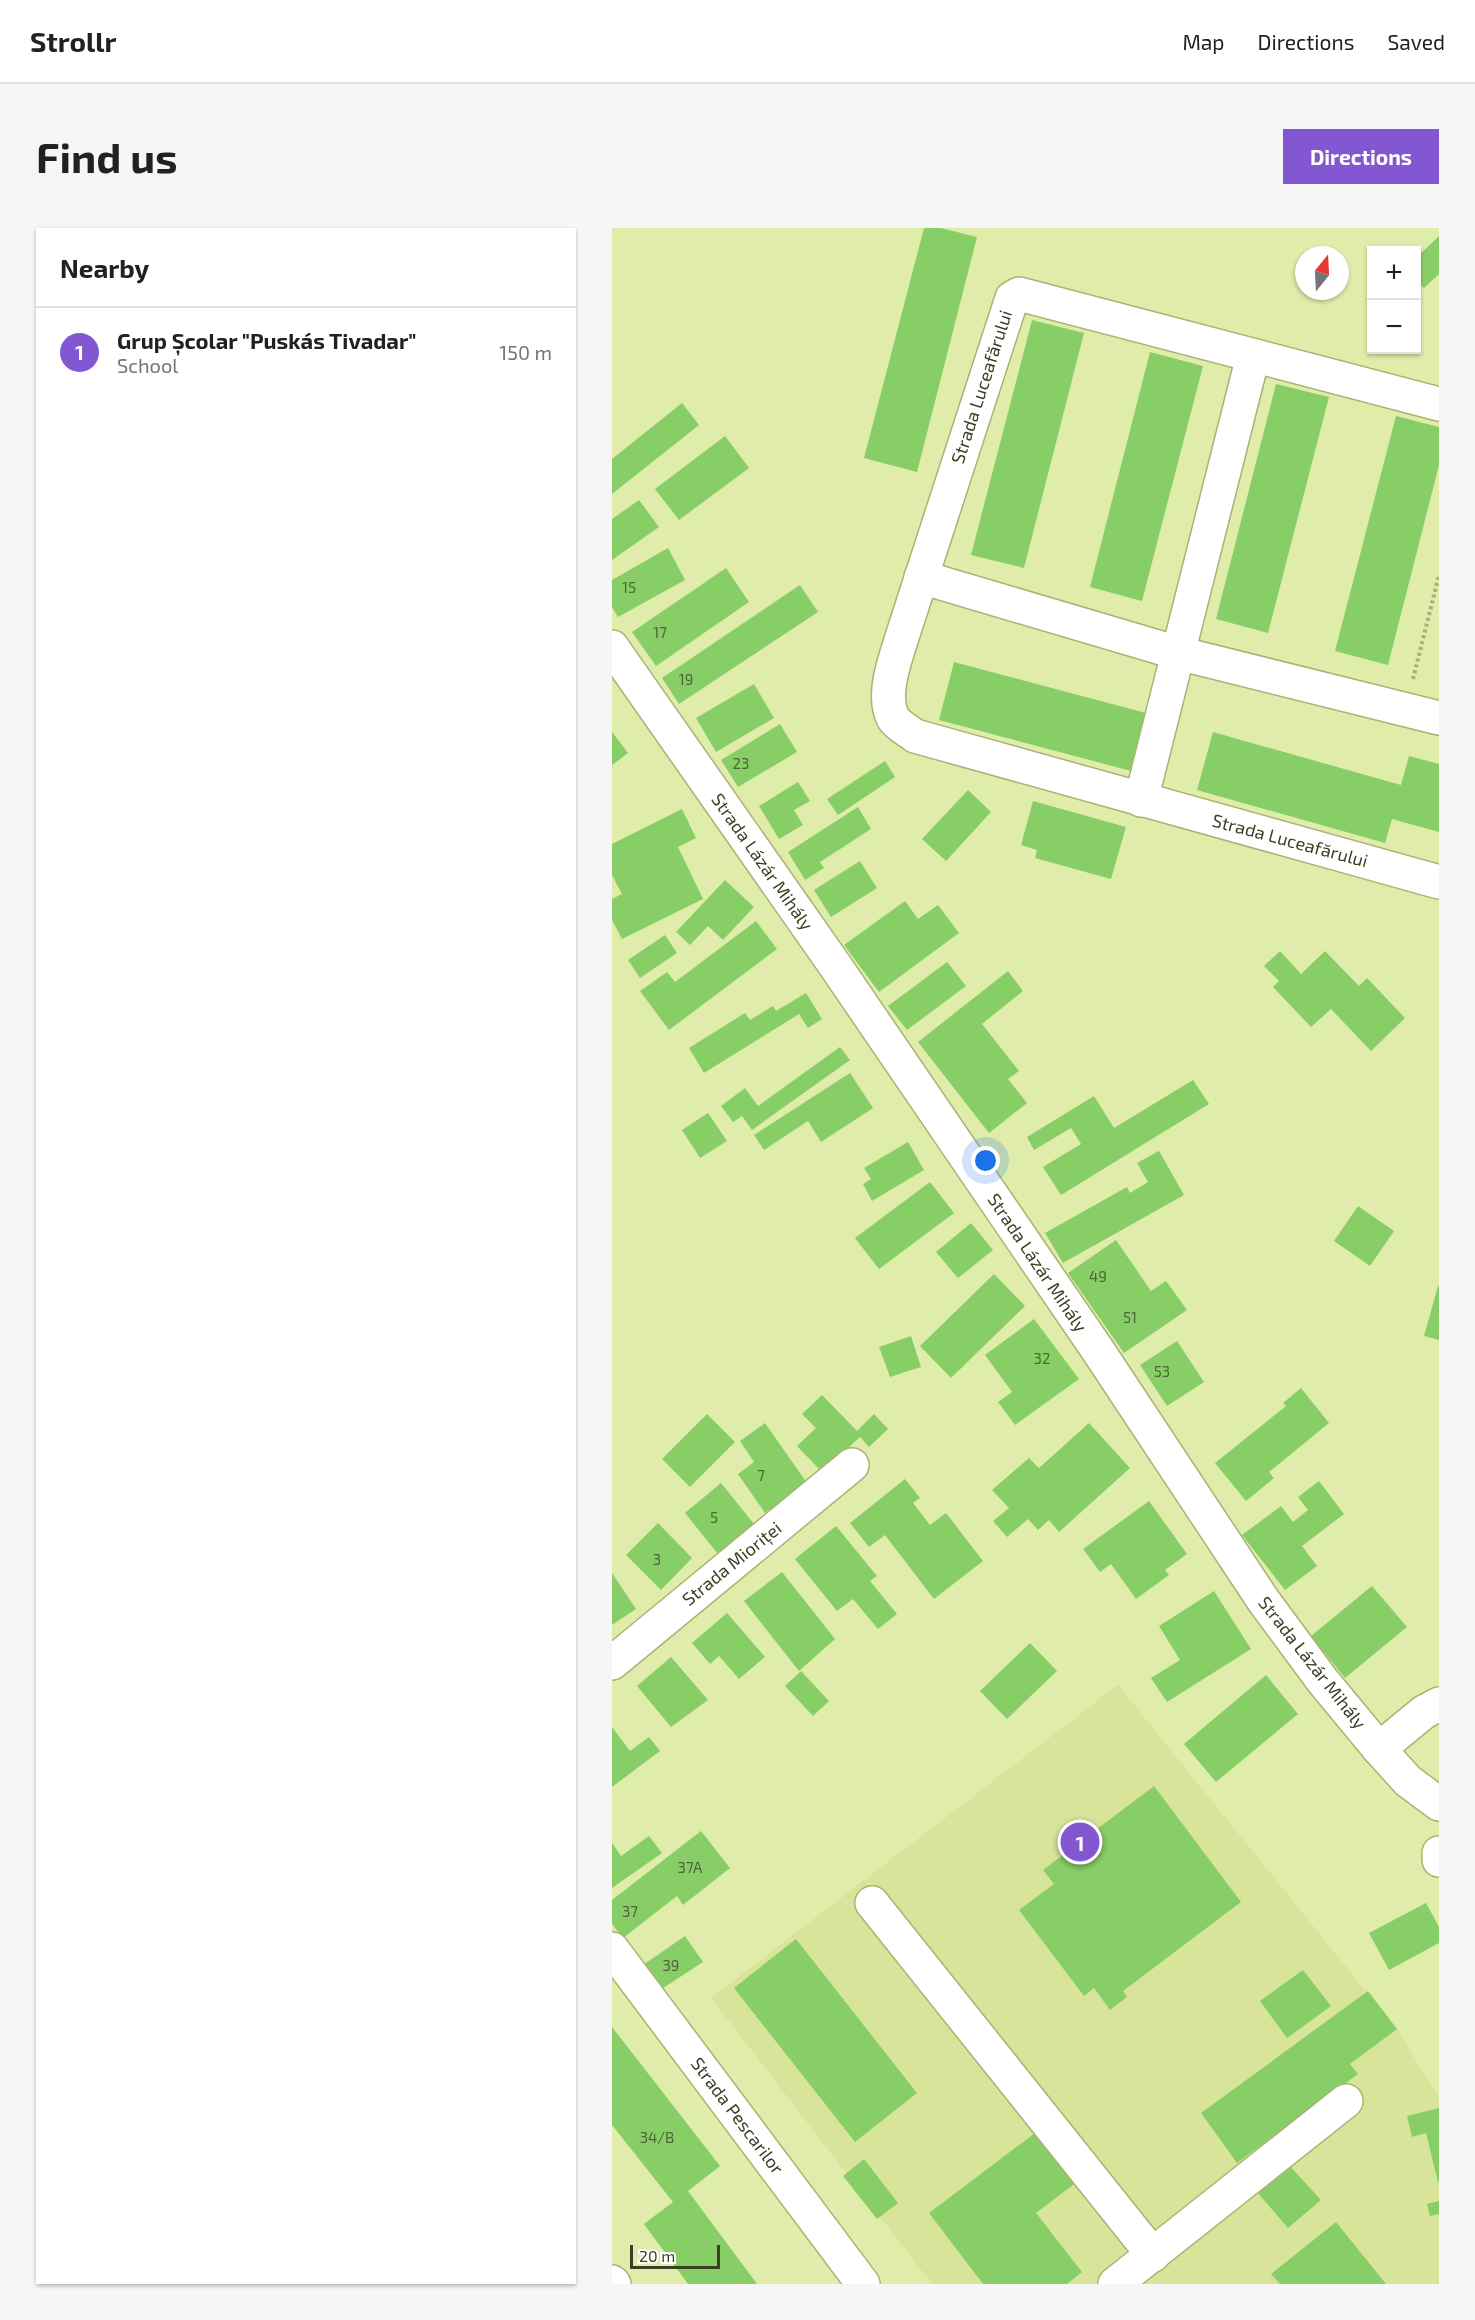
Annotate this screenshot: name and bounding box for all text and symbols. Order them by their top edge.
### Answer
text: Strollr [30,24,116,58]
text: Map [1182,29,1225,54]
text: Directions [1258,29,1354,54]
text: Saved [1387,29,1445,54]
button: Directions [1283,129,1439,184]
text: Find us [36,131,178,181]
north arrow [1295,246,1349,300]
map controls [1367,246,1421,354]
button: + [1367,246,1421,300]
text: Nearby [60,252,149,283]
button: − [1367,300,1421,354]
street label: Strada Luceafărului [946,307,1016,466]
text: Grup Școlar "Puskás Tivadar" [117,327,417,353]
text: 1 [75,340,84,364]
text: 150 m [499,340,552,364]
text: School [117,353,178,377]
house number: 15 [622,578,636,596]
house number: 17 [653,623,667,641]
house number: 19 [679,670,693,688]
house number: 23 [733,754,749,772]
street label: Strada Lázár Mihály [707,789,819,935]
street label: Strada Luceafărului [1210,809,1370,871]
your location [971,1146,1000,1175]
street label: Strada Lázár Mihály [983,1189,1093,1336]
house number: 49 [1089,1267,1107,1285]
house number: 51 [1123,1308,1137,1326]
house number: 32 [1034,1349,1050,1367]
house number: 53 [1154,1362,1170,1380]
house number: 7 [757,1466,765,1484]
house number: 5 [710,1508,718,1526]
street label: Strada Mioriței [677,1517,786,1611]
house number: 3 [653,1550,661,1568]
street label: Strada Lázár Mihály [1254,1592,1372,1733]
pin: 1 [1060,1820,1100,1864]
house number: 37A [678,1858,703,1876]
house number: 37 [622,1902,638,1920]
house number: 39 [663,1956,679,1974]
street label: Strada Pescarilor [687,2053,789,2178]
house number: 34/B [640,2128,674,2146]
scale bar [630,2242,720,2270]
text: 20 m [639,2246,675,2265]

